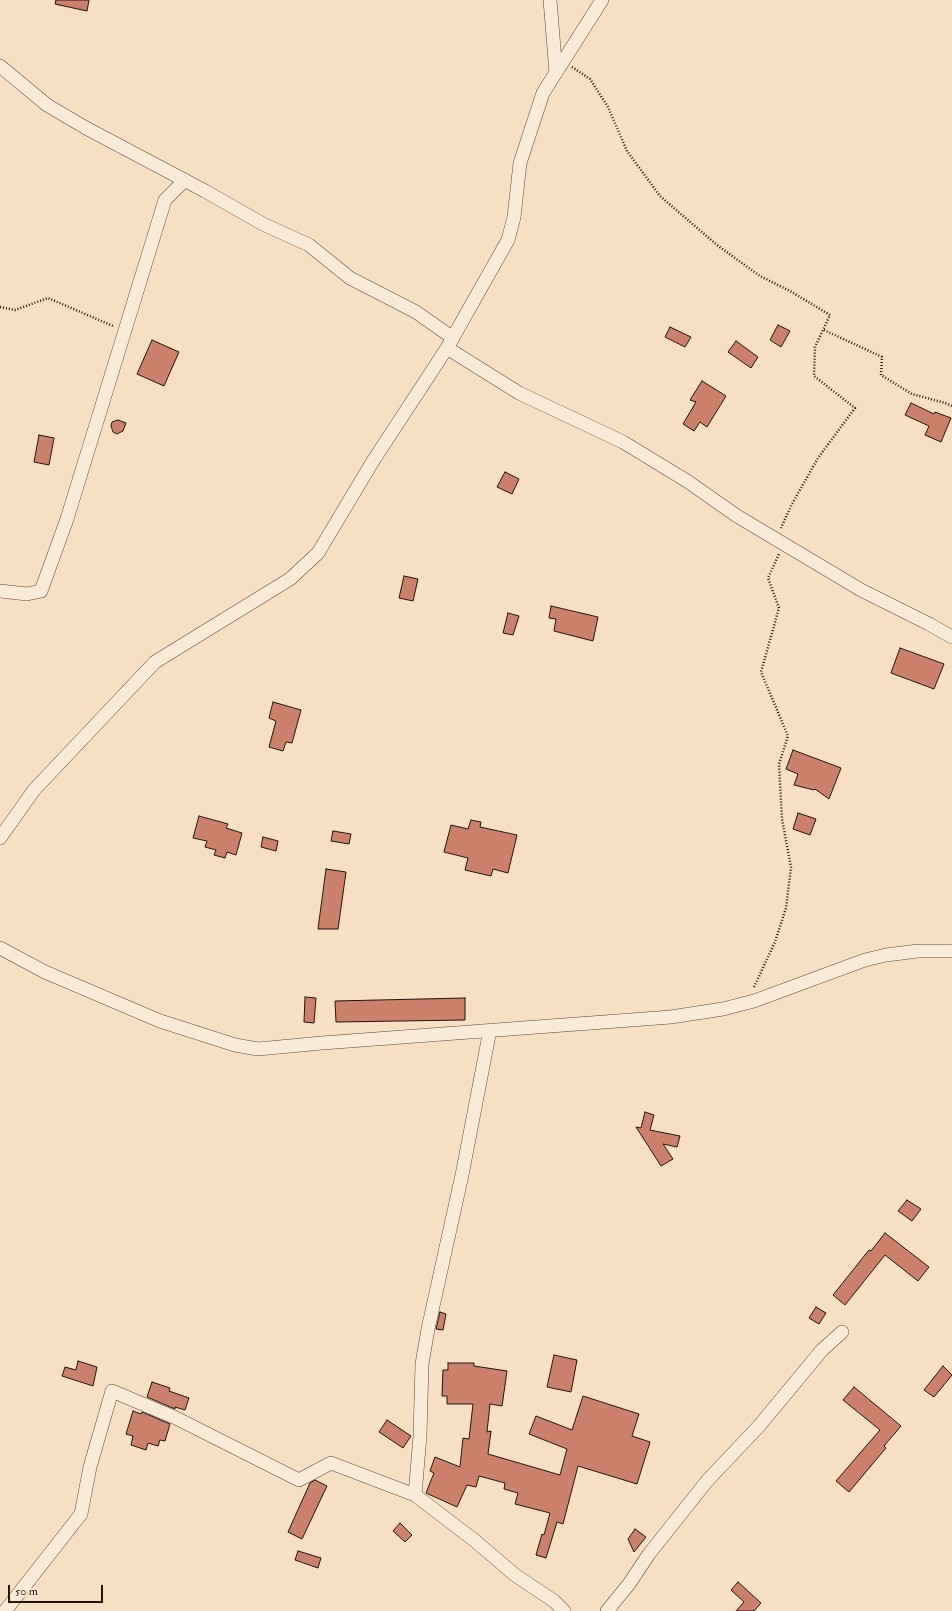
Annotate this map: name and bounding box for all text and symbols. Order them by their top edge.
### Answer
scale bar [10,1577,105,1603]
text: 50 m [15,1584,38,1599]

